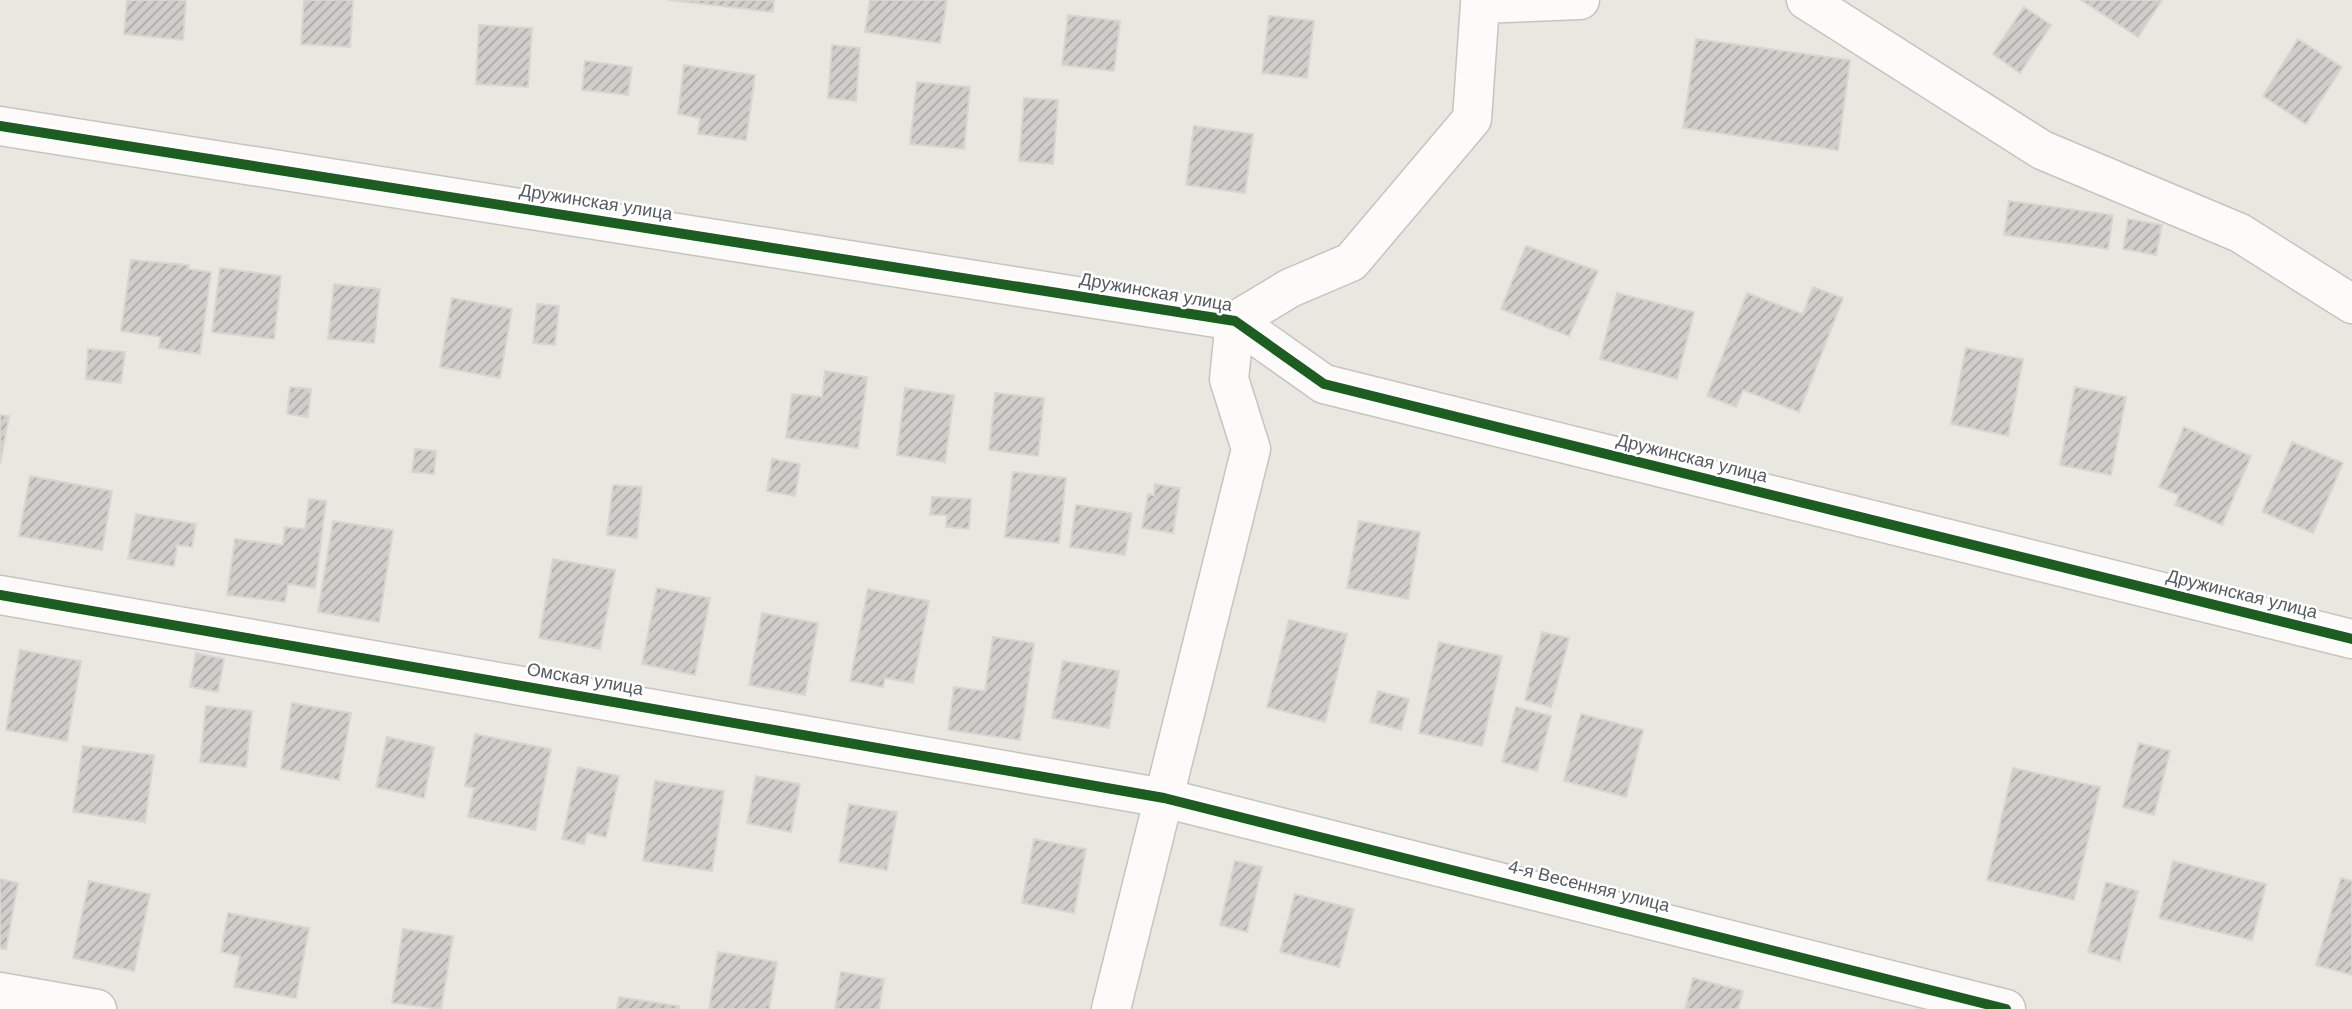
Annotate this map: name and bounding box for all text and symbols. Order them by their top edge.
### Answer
street label: Дружинская улица [518,180,675,224]
street label: Дружинская улица [1078,269,1235,315]
street label: Дружинская улица [1615,430,1770,487]
street label: Дружинская улица [2165,566,2320,623]
street label: Омская улица [525,659,646,699]
street label: 4-я Весенняя улица [1506,856,1673,916]

